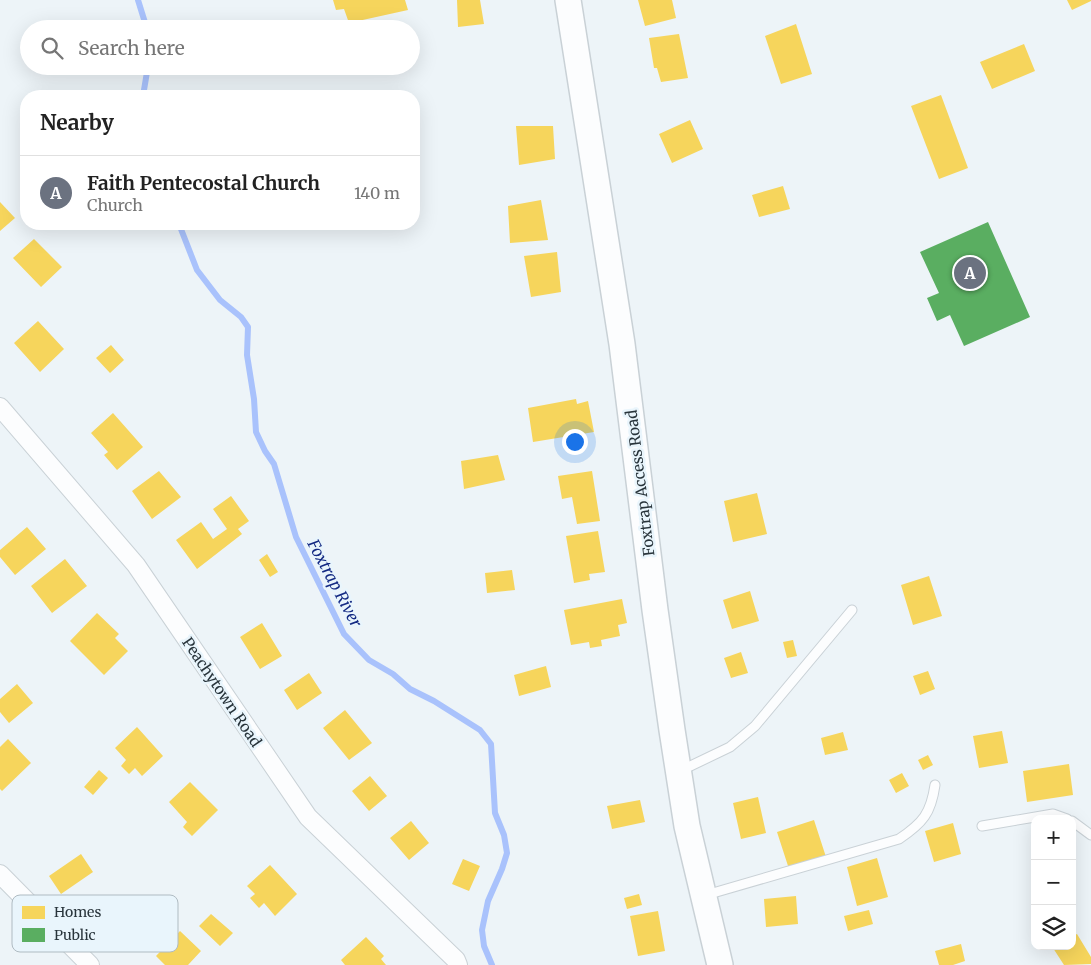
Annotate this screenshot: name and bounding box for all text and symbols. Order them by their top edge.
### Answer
search box [20,20,420,75]
icon: search [38,34,66,62]
text: Search here [78,36,185,60]
text: Nearby [40,109,114,136]
text: Faith Pentecostal Church [87,171,320,195]
text: A [50,183,62,203]
text: 140 m [354,183,400,203]
text: Church [87,195,143,215]
pin: A [954,254,986,292]
street label: Foxtrap Access Road [622,409,658,557]
your location [562,429,588,455]
water label: Foxtrap River [303,535,367,631]
street label: Peachytown Road [178,634,266,750]
map controls [1031,815,1076,950]
button: + [1031,815,1076,860]
button: − [1031,860,1076,905]
legend [12,895,178,952]
text: Homes [54,903,101,921]
button: layers [1031,905,1076,950]
text: Public [54,926,96,944]

